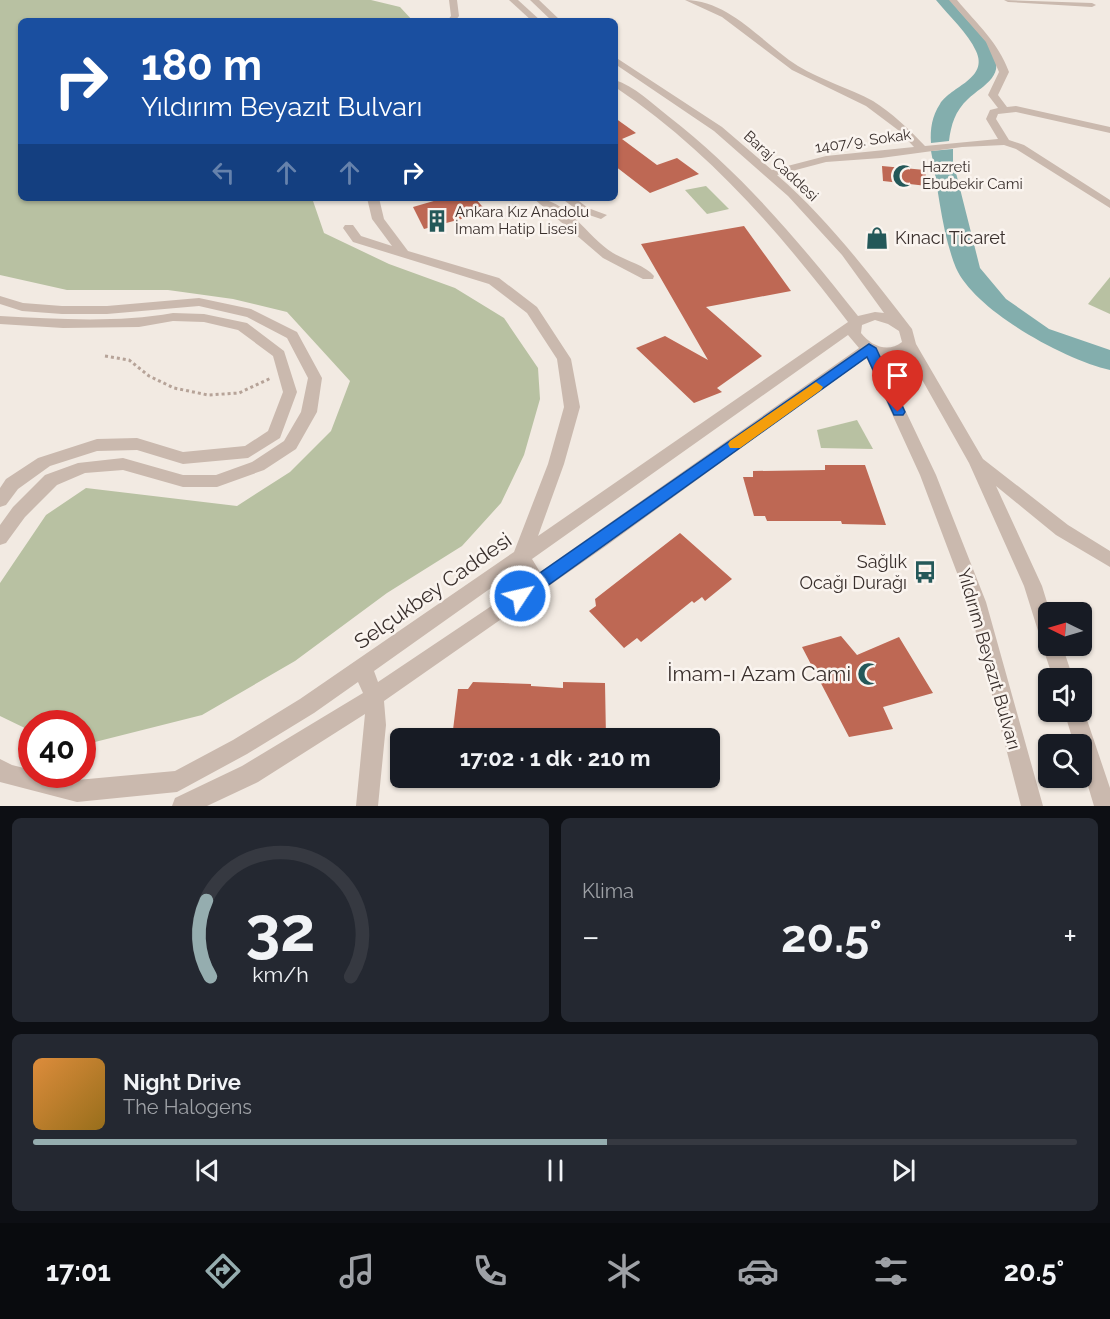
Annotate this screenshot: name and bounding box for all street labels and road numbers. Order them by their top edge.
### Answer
street label: 1407/9. Sokak [814,125,912,157]
street label: Baraj Caddesi [740,127,822,205]
street label: Selçukbey Caddesi [349,527,516,654]
street label: Yıldırım Beyazıt Bulvarı [954,566,1025,752]

